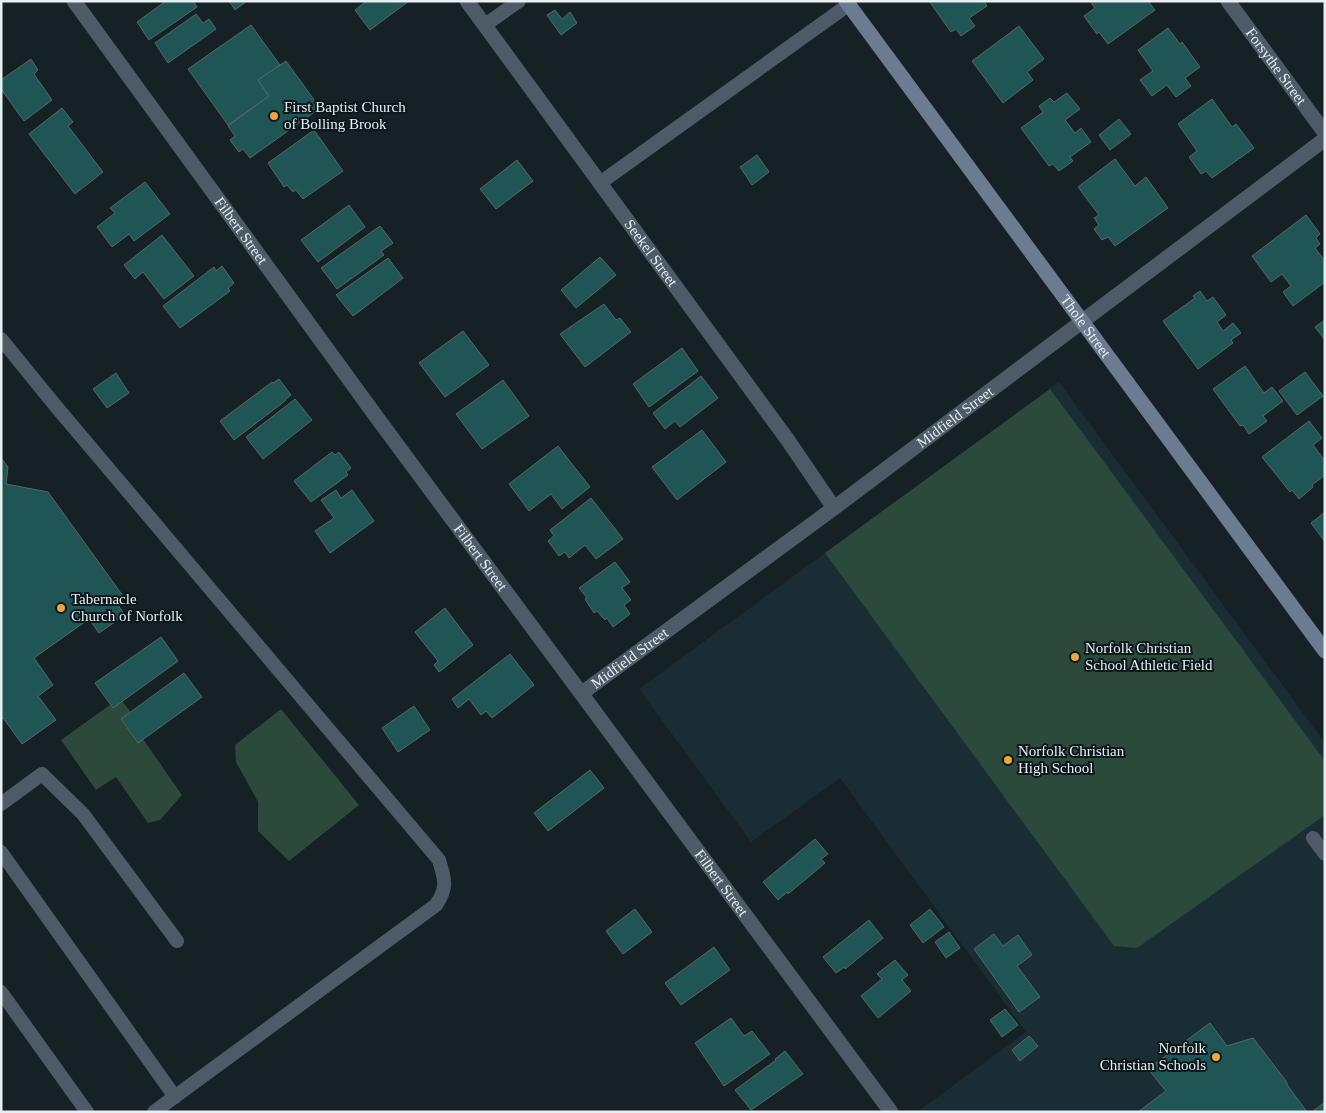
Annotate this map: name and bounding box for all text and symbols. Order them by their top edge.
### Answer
street label: Forsythe Street [1242,25,1310,108]
place label: First Baptist Church of Bolling Brook [284,99,406,132]
marker: First Baptist Church of Bolling Brook [268,110,280,122]
street label: Filbert Street [211,194,271,268]
street label: Seekel Street [621,216,681,290]
street label: Thole Street [1057,292,1114,361]
street label: Midfield Street [914,383,997,451]
street label: Filbert Street [451,521,511,594]
place label: Tabernacle Church of Norfolk [71,591,183,624]
marker: Tabernacle Church of Norfolk [55,602,67,614]
street label: Midfield Street [588,624,672,692]
place label: Norfolk Christian School Athletic Field [1085,640,1213,673]
marker: Norfolk Christian School Athletic Field [1069,651,1081,663]
place label: Norfolk Christian High School [1018,743,1125,776]
marker: Norfolk Christian High School [1002,754,1014,766]
street label: Filbert Street [692,846,752,920]
place label: Norfolk Christian Schools [1100,1040,1206,1073]
marker: Norfolk Christian Schools [1210,1051,1222,1063]

